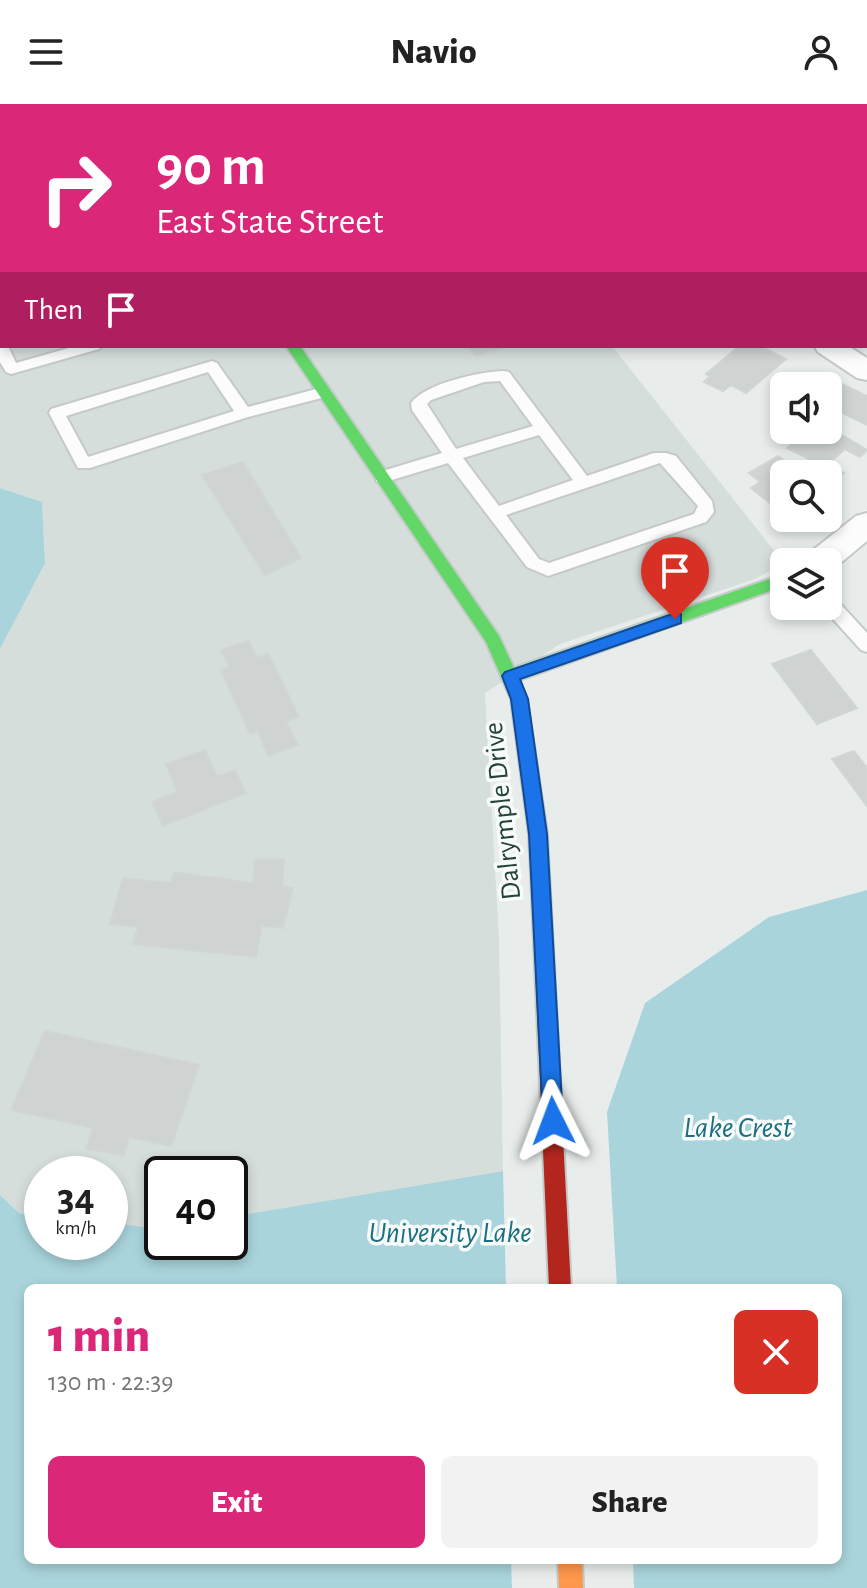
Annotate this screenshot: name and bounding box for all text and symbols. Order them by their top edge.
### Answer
icon: menu [24,30,68,74]
icon: person [799,30,843,74]
text: Navio [390,34,477,70]
icon: right [24,136,128,240]
text: 90 m [156,139,266,195]
text: East State Street [156,204,383,240]
icon: arrive [99,288,143,332]
text: Then [24,295,83,325]
map controls [770,372,842,620]
button: sound [770,372,842,444]
button: search [770,460,842,532]
pin [641,537,709,619]
button: layers [770,548,842,620]
icon: arrive [653,549,697,593]
street label: Dalrymple Drive [480,721,526,901]
position arrow [511,1079,595,1163]
water label: Lake Crest [683,1113,793,1143]
speed limit sign: 40 [144,1156,248,1260]
text: 34 [57,1178,95,1218]
text: km/h [55,1218,97,1238]
water label: University Lake [368,1218,532,1248]
button: close [734,1310,818,1394]
text: 1 min [48,1313,150,1361]
text: 130 m · 22:39 [48,1369,174,1395]
button: Exit [48,1456,425,1548]
button: Share [441,1456,818,1548]

